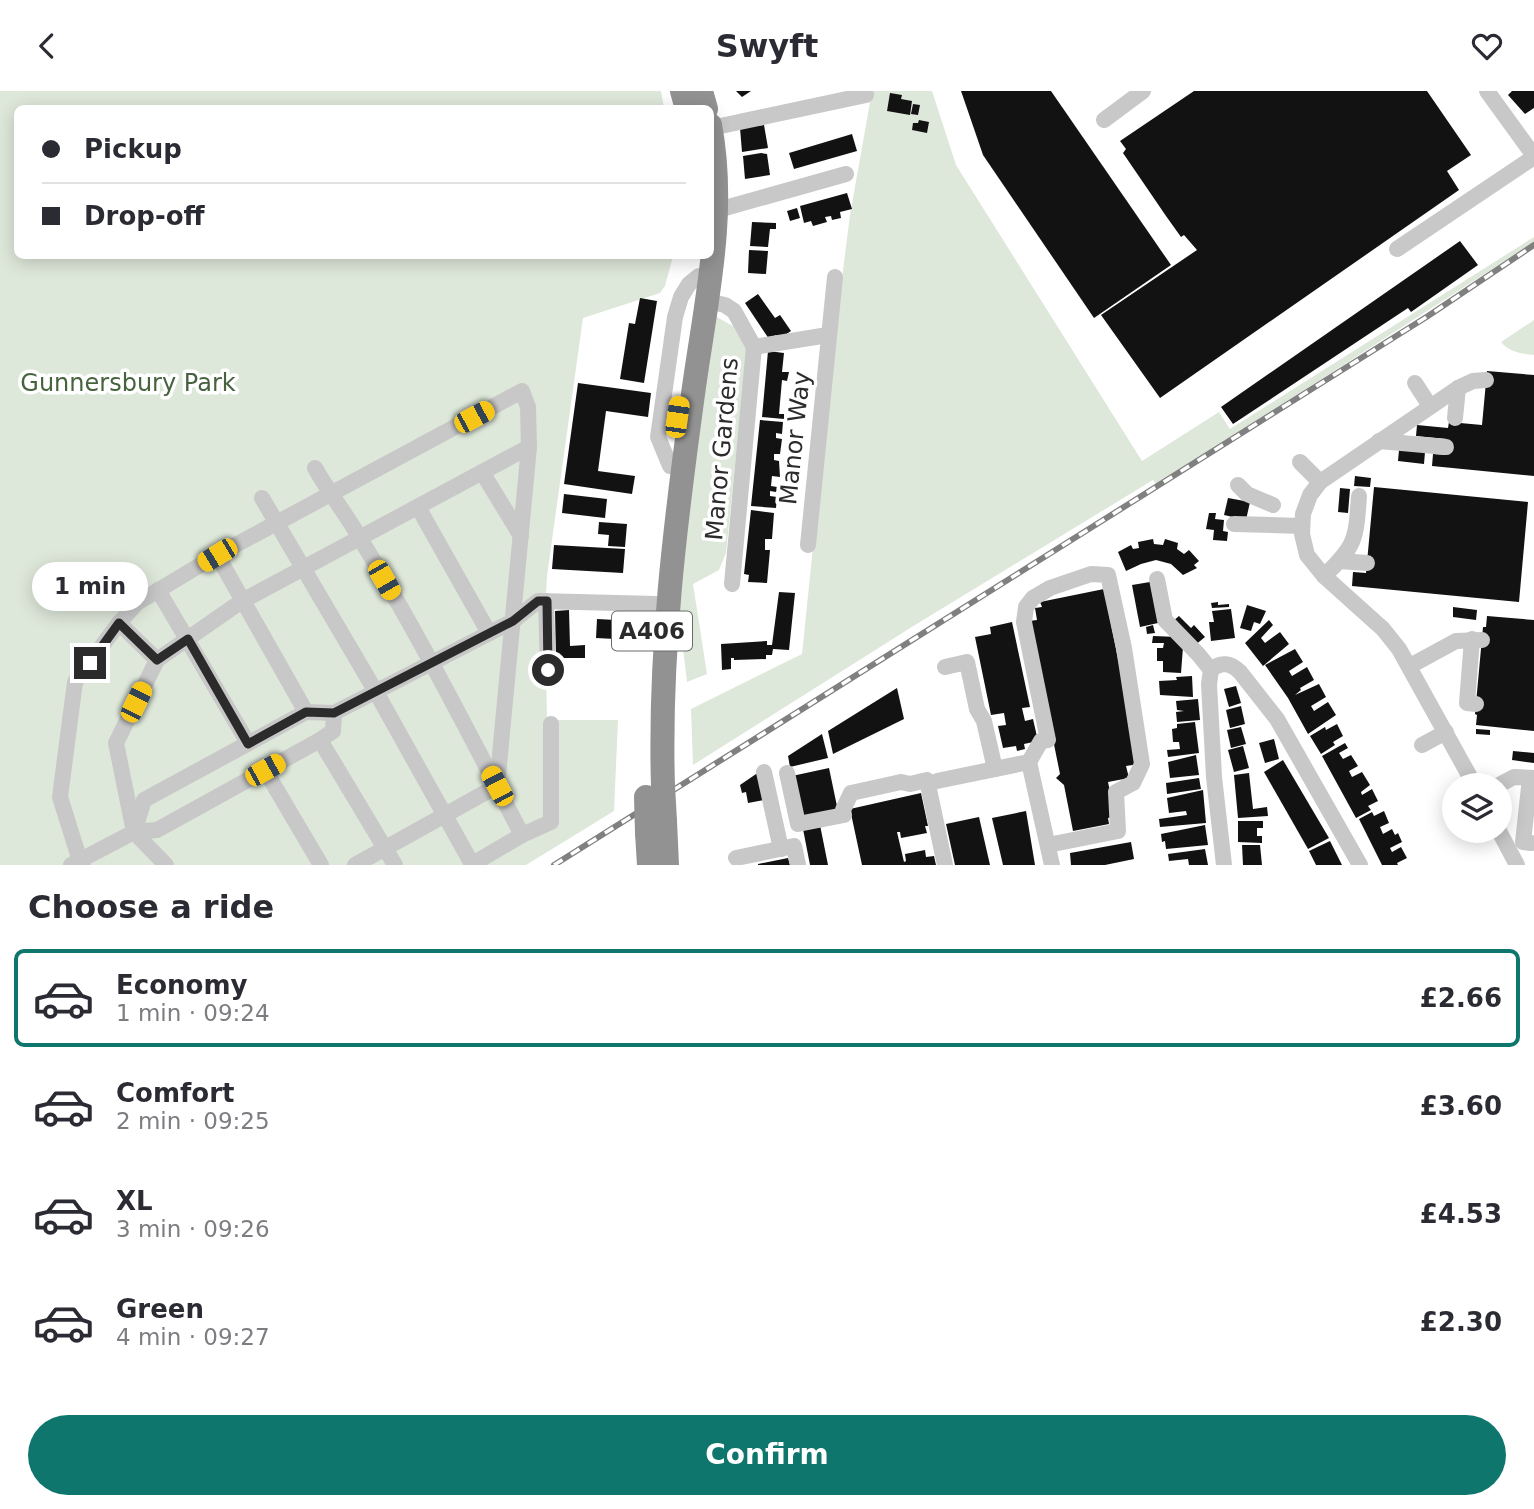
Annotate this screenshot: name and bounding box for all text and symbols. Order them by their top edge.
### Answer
icon: back [28,27,66,65]
text: Swyft [716,27,818,65]
icon: heart [1468,27,1506,65]
text: Pickup [84,134,182,164]
text: Drop-off [84,201,205,231]
street label: Manor Gardens [700,356,744,542]
park label: Gunnersbury Park [20,369,236,397]
street label: Manor Way [774,370,816,506]
car [664,395,691,439]
car [451,398,498,436]
car [194,535,241,575]
car [365,557,404,603]
callout: 1 min [32,561,148,611]
text: 1 min [54,573,126,599]
road number: A406 [612,611,692,651]
route end [74,647,106,679]
route start [532,654,564,686]
car [118,679,155,725]
car [242,751,289,789]
car [478,763,517,809]
map controls [1442,773,1512,843]
button: layers [1442,773,1512,843]
text: Choose a ride [28,888,274,926]
icon: car [32,967,95,1030]
text: Economy [116,970,247,1000]
text: £2.66 [1420,983,1502,1013]
text: 1 min · 09:24 [116,1000,270,1026]
icon: car [32,1075,95,1138]
text: Comfort [116,1078,234,1108]
text: £3.60 [1420,1091,1502,1121]
text: 2 min · 09:25 [116,1108,270,1134]
icon: car [32,1183,95,1246]
text: XL [116,1186,153,1216]
text: £4.53 [1420,1199,1502,1229]
text: 3 min · 09:26 [116,1216,270,1242]
icon: car [32,1291,95,1354]
text: Green [116,1294,204,1324]
text: £2.30 [1420,1307,1502,1337]
text: 4 min · 09:27 [116,1324,270,1350]
button: Confirm [28,1415,1506,1495]

